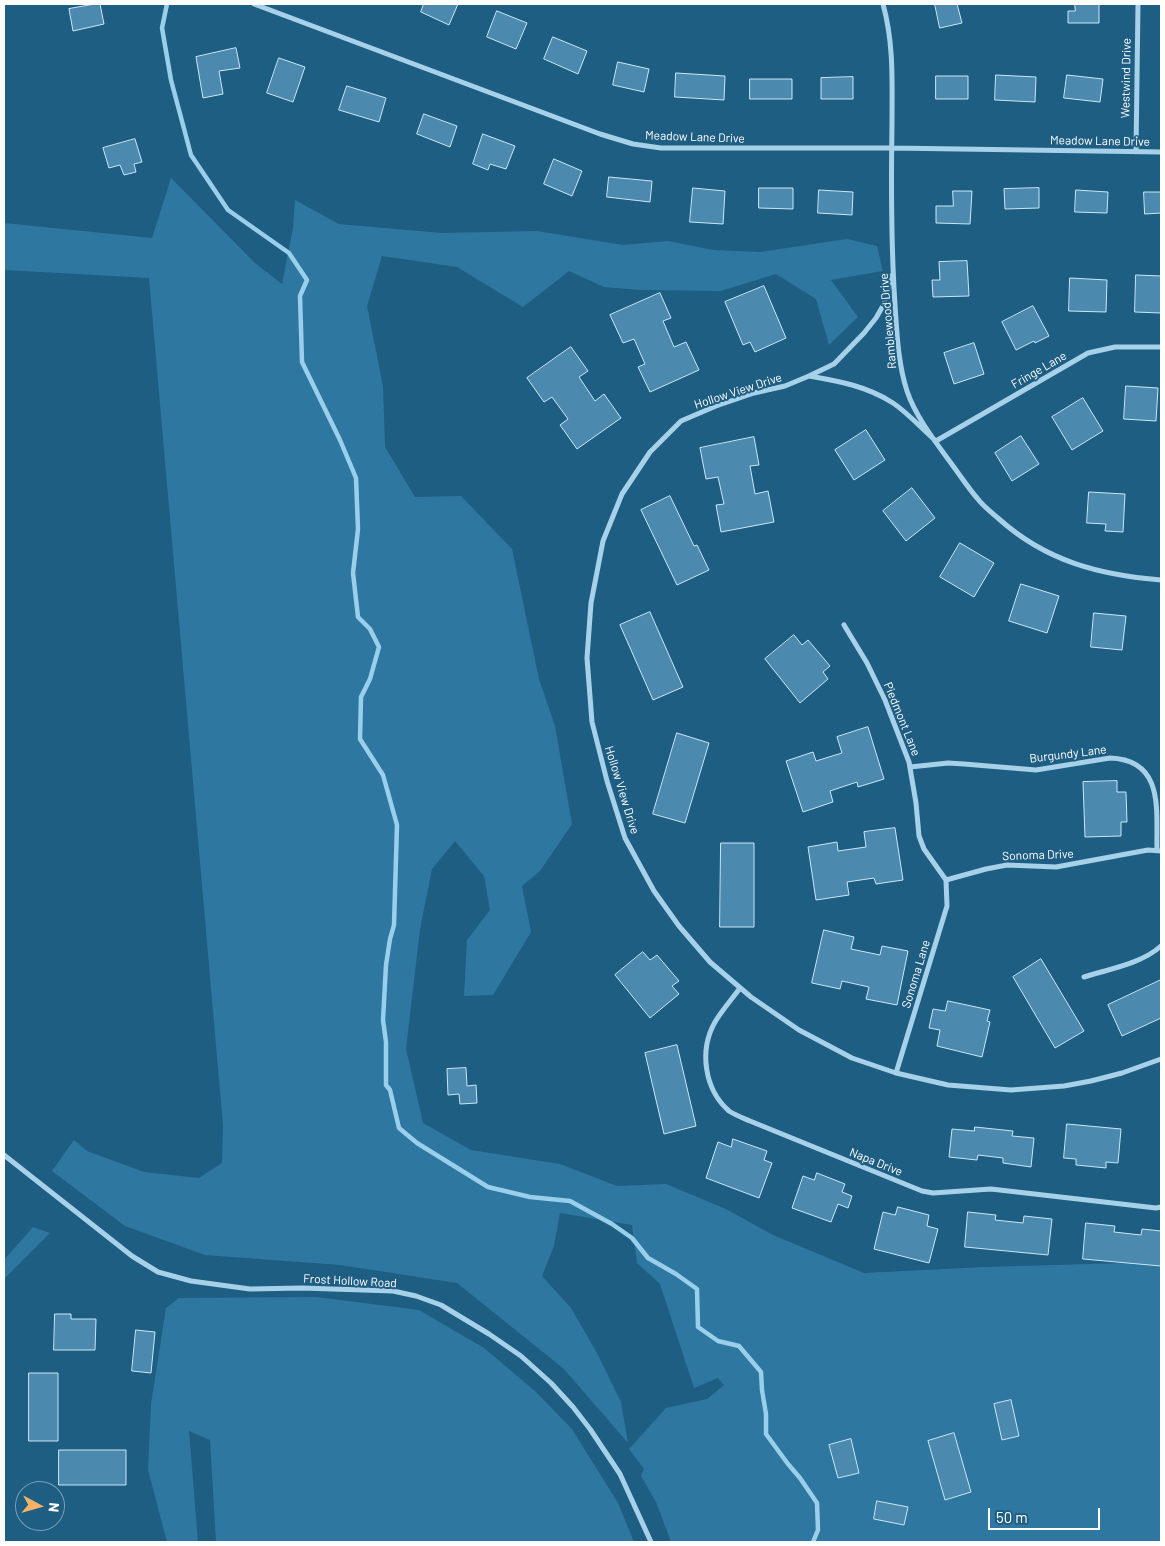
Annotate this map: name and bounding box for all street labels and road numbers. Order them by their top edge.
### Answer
street label: Westwind Drive [1118,38,1134,118]
street label: Meadow Lane Drive [645,128,745,146]
street label: Meadow Lane Drive [1050,133,1150,149]
street label: Ramblewood Drive [877,272,899,370]
street label: Fringe Lane [1009,348,1069,392]
street label: Hollow View Drive [692,370,784,412]
street label: Piedmont Lane [881,680,923,758]
street label: Burgundy Lane [1029,742,1107,766]
street label: Hollow View Drive [602,744,642,836]
street label: Sonoma Drive [1002,847,1074,863]
street label: Sonoma Lane [899,938,933,1010]
street label: Napa Drive [847,1145,905,1179]
street label: Frost Hollow Road [303,1271,397,1291]

